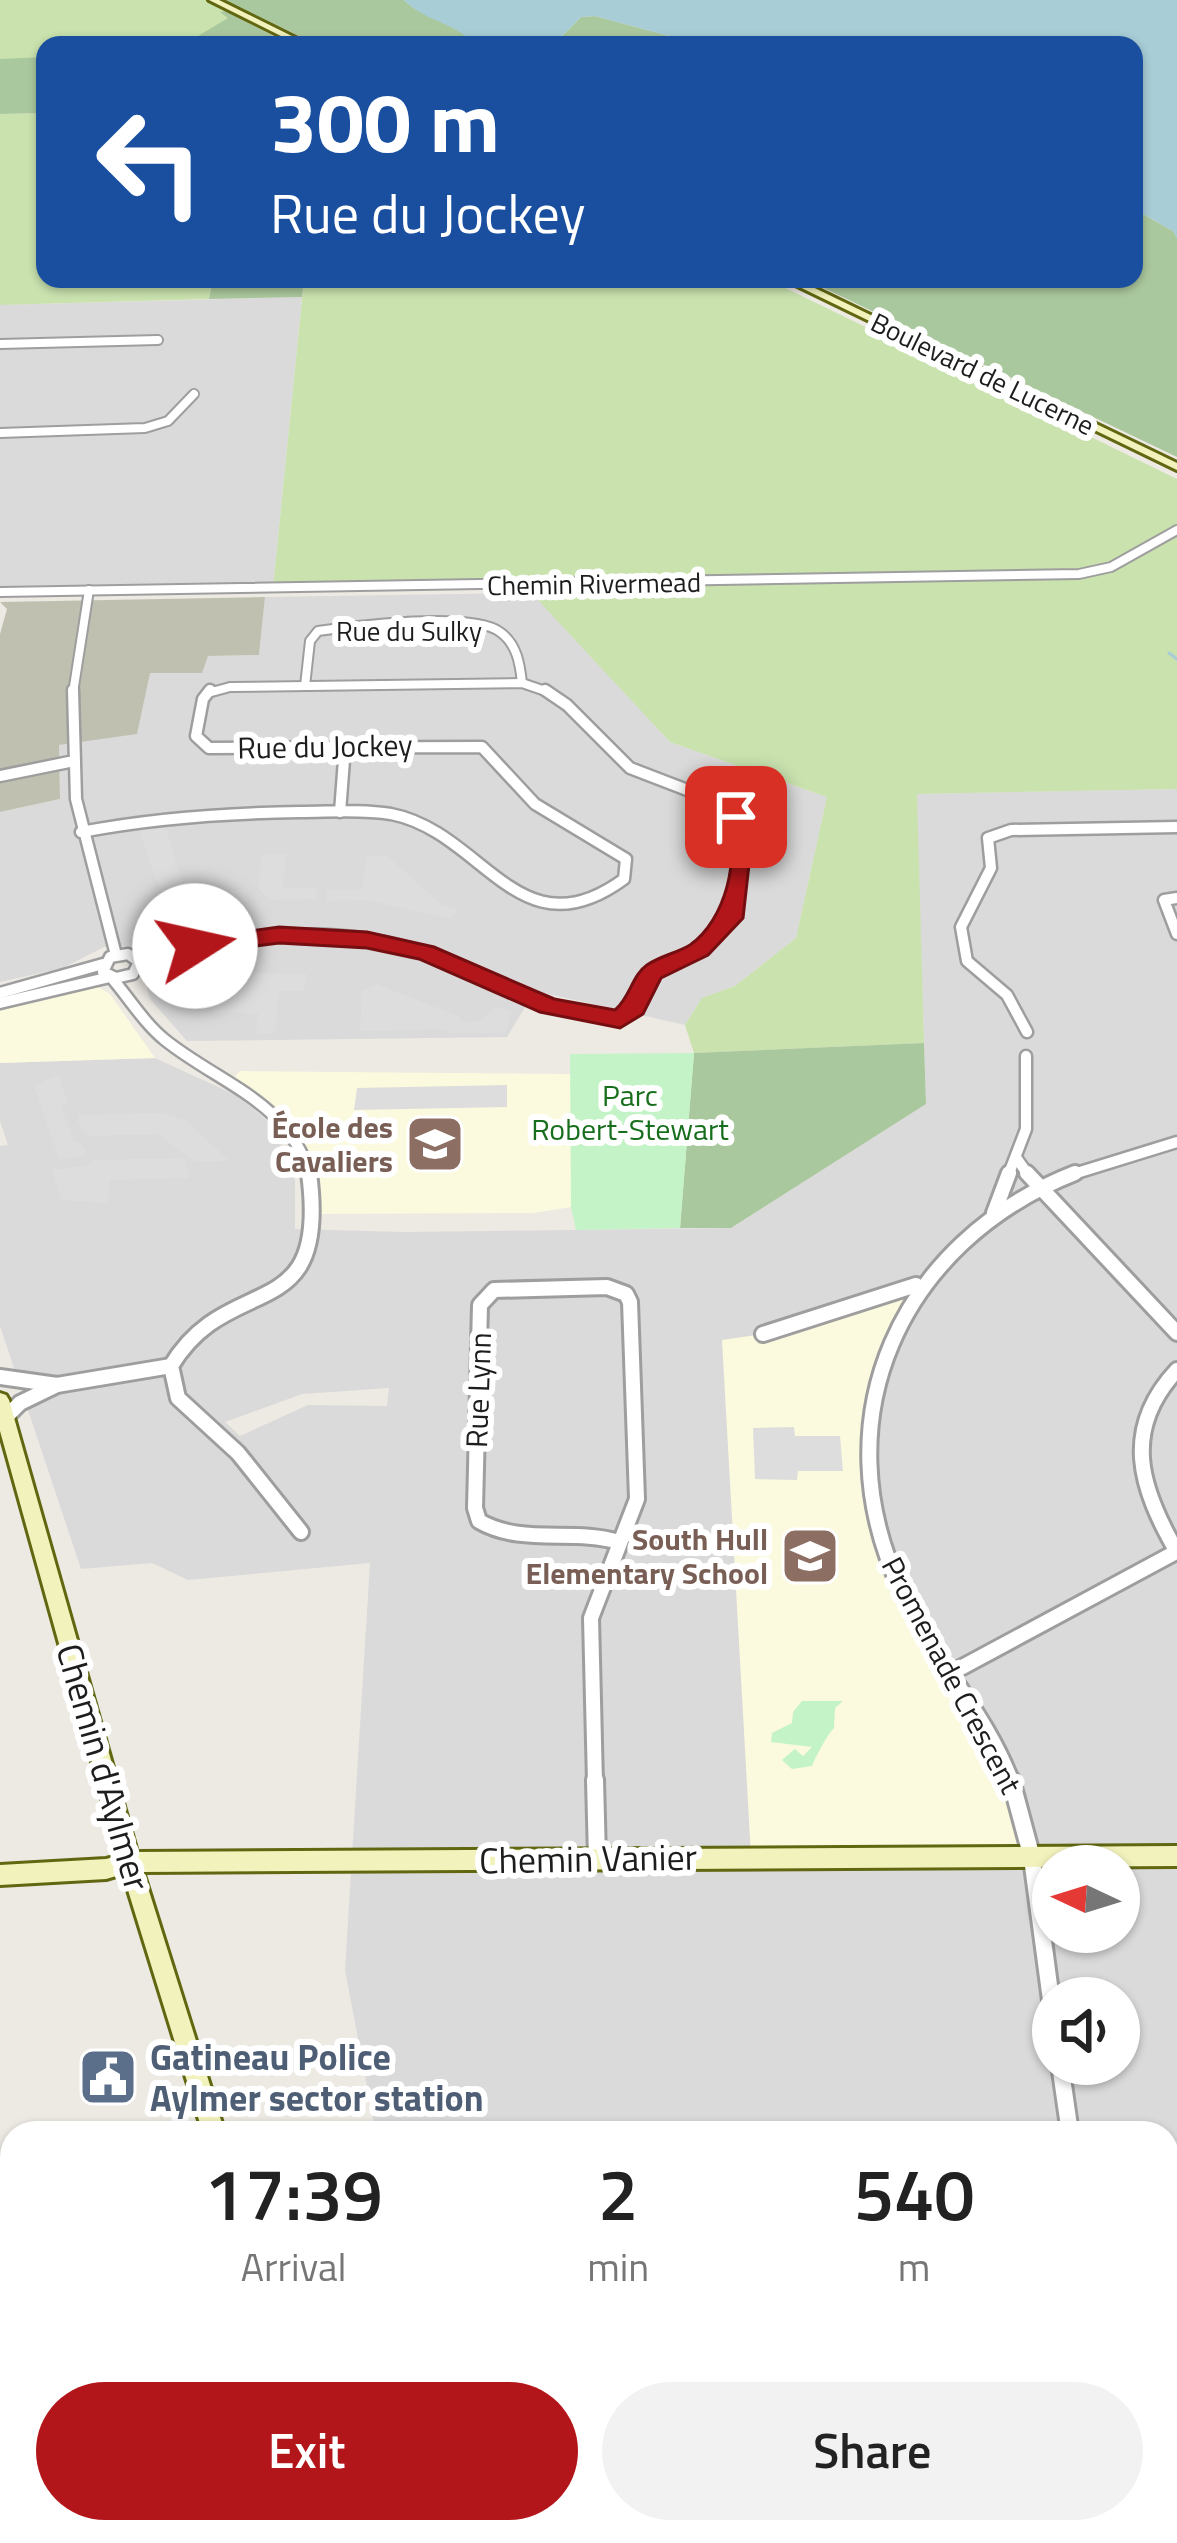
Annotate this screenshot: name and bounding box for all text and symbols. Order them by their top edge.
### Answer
text: 300 m [270,57,500,185]
icon: left [72,84,228,240]
text: Rue du Jockey [270,172,585,254]
street label: Boulevard de Lucerne [864,301,1102,445]
street label: Chemin Rivermead [487,561,701,605]
street label: Rue du Sulky [336,610,482,651]
street label: Rue du Jockey [237,721,413,771]
pin [685,766,787,868]
icon: arrive [703,784,769,850]
position arrow [132,883,258,1009]
park label: Parc Robert-Stewart [531,1072,729,1152]
place label: École des Cavaliers [271,1104,393,1184]
school or university icon: École des Cavaliers [404,1113,466,1175]
street label: Rue Lynn [453,1331,503,1449]
place label: South Hull Elementary School [526,1516,768,1596]
school or university icon: South Hull Elementary School [779,1525,841,1587]
street label: Promenade Crescent [870,1548,1034,1802]
street label: Chemin d'Aylmer [42,1637,166,1897]
street label: Chemin Vanier [478,1829,698,1887]
north arrow [1032,1845,1140,1953]
map controls [1032,1845,1140,2085]
button: sound [1032,1977,1140,2085]
place label: Gatineau Police Aylmer sector station [150,2029,484,2125]
public building icon: Gatineau Police Aylmer sector station [77,2046,139,2108]
text: 17:39 [204,2138,383,2248]
text: 2 [598,2138,638,2248]
text: 540 [854,2138,975,2248]
text: Arrival [241,2237,347,2296]
text: min [587,2237,649,2296]
text: m [898,2237,930,2296]
button: Exit [36,2382,578,2520]
button: Share [602,2382,1143,2520]

